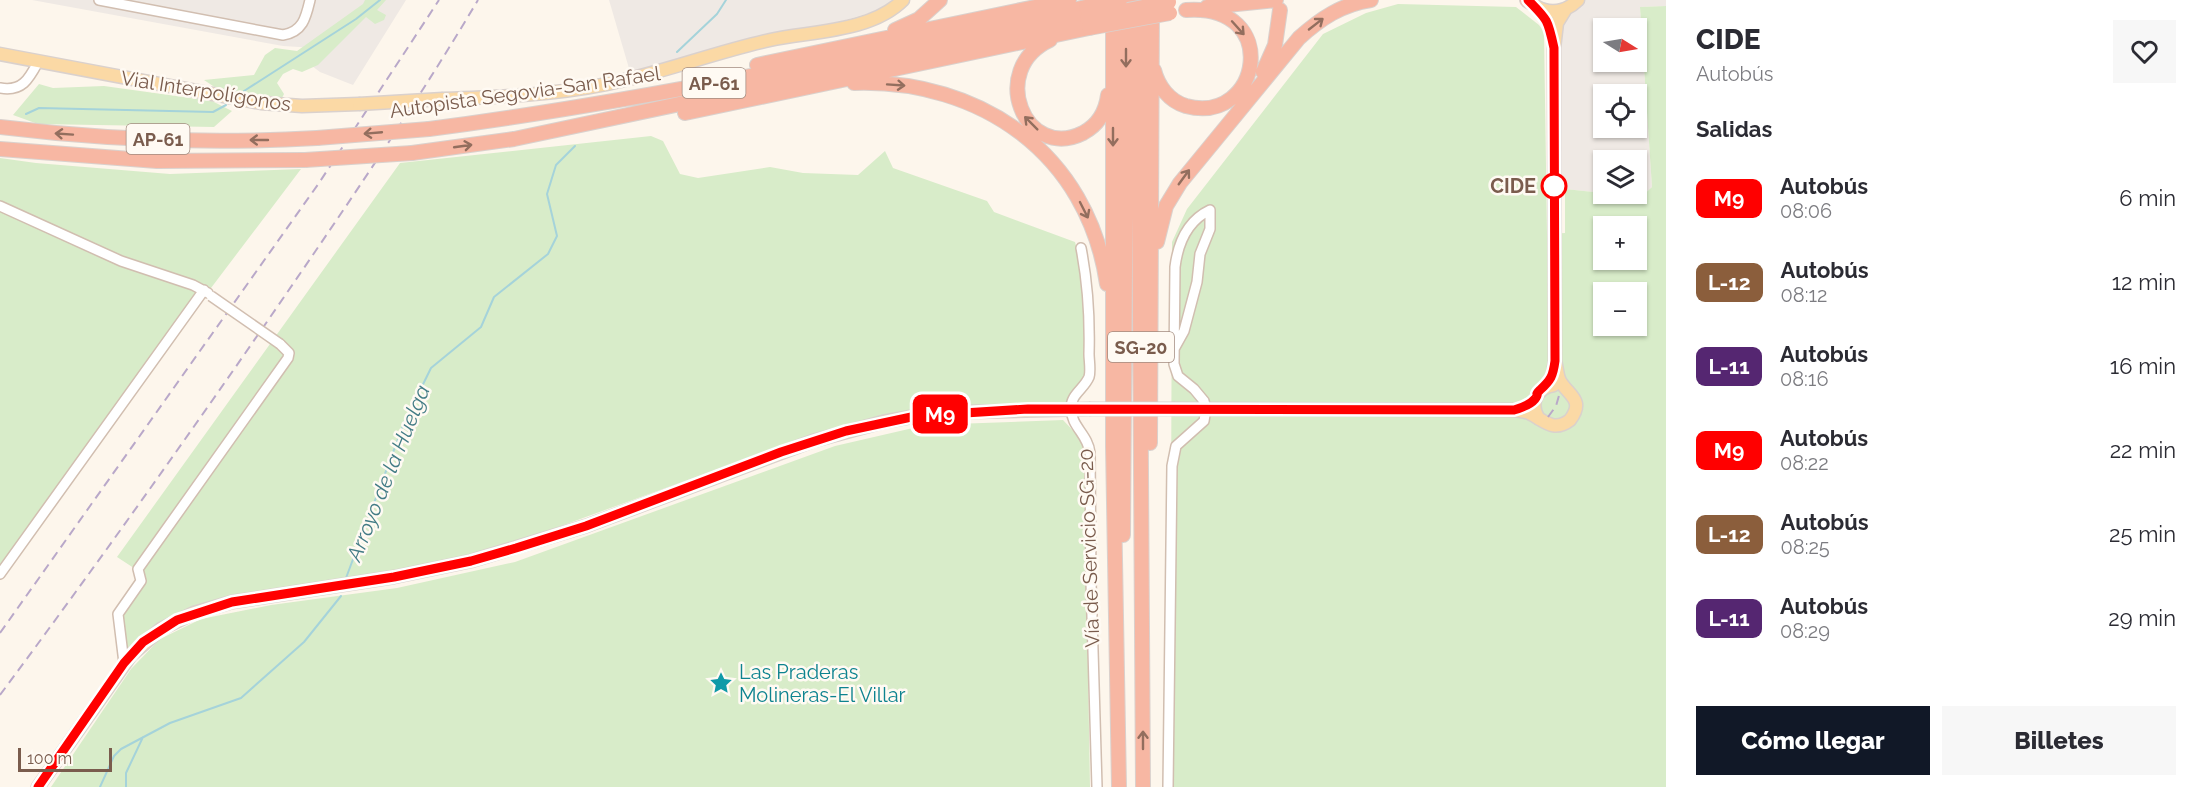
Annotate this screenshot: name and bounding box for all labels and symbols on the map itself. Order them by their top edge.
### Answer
one-way arrow [1308,17,1324,30]
north arrow [1593,18,1647,72]
one-way arrow [1231,20,1245,35]
one-way arrow [1120,48,1132,68]
street label: Autopista Segovia-San Rafael [388,61,662,123]
street label: Vial Interpolígonos [119,66,293,116]
road number: AP-61 [682,68,746,98]
one-way arrow [885,79,905,90]
one-way arrow [1024,115,1039,130]
road number: AP-61 [126,124,190,154]
one-way arrow [1107,127,1119,147]
one-way arrow [54,128,74,139]
one-way arrow [363,128,383,139]
one-way arrow [249,134,269,146]
one-way arrow [453,140,472,151]
one-way arrow [1178,169,1191,185]
marker: CIDE [1541,173,1567,199]
place label: CIDE [1490,174,1536,198]
one-way arrow [1079,201,1091,219]
road number: SG-20 [1108,332,1174,362]
water label: Arroyo de la Huelga [341,381,435,566]
line badge: M9 [913,394,967,434]
street label: Vía de Servicio SG-20 [1074,448,1104,648]
place label: Las Praderas Molineras-El Villar [739,660,906,707]
place icon: Las Praderas Molineras-El Villar [708,670,734,696]
one-way arrow [1137,731,1149,751]
scale bar [18,745,112,772]

